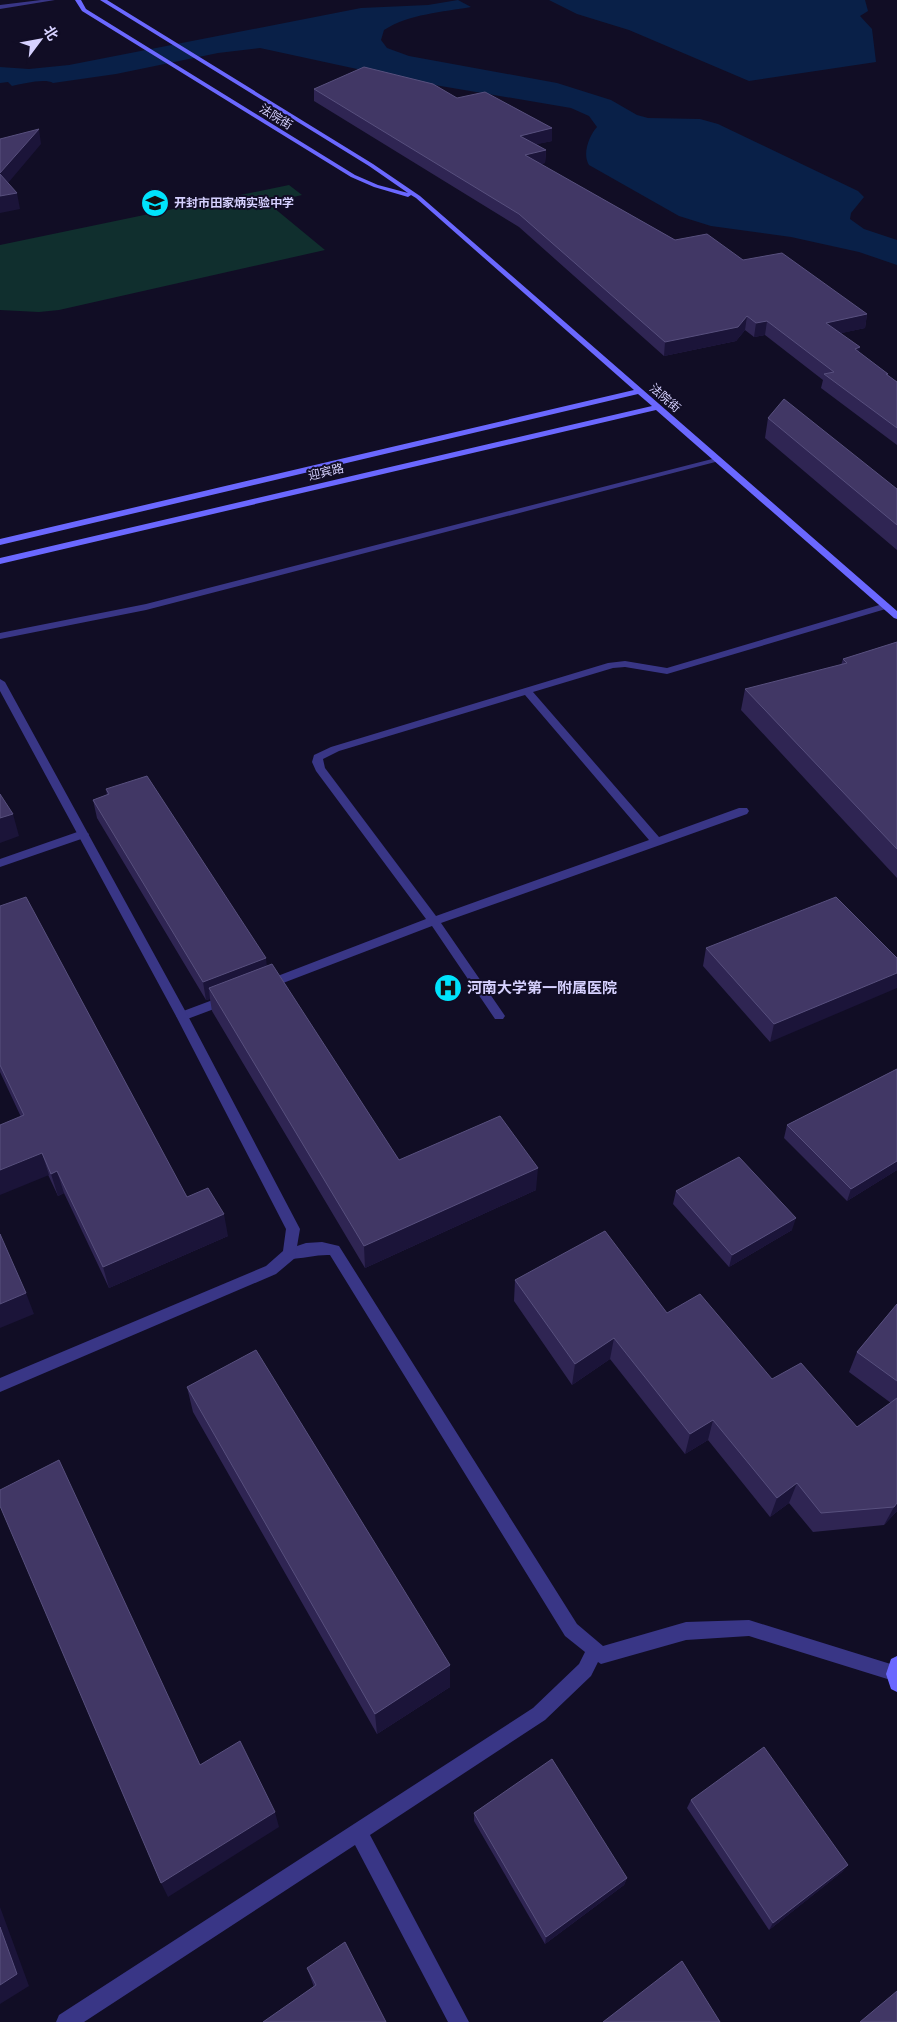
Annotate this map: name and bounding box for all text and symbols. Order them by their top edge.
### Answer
north arrow [15,15,65,65]
text: 北 [41,22,62,43]
street label: 法院街 [258,101,296,132]
school or university icon: 开封市田家炳实验中学 [140,188,170,218]
place label: 开封市田家炳实验中学 [174,195,294,209]
street label: 法院街 [647,380,684,414]
street label: 迎宾路 [307,460,345,482]
hospital icon: 河南大学第一附属医院 [433,973,463,1003]
place label: 河南大学第一附属医院 [467,978,617,996]

